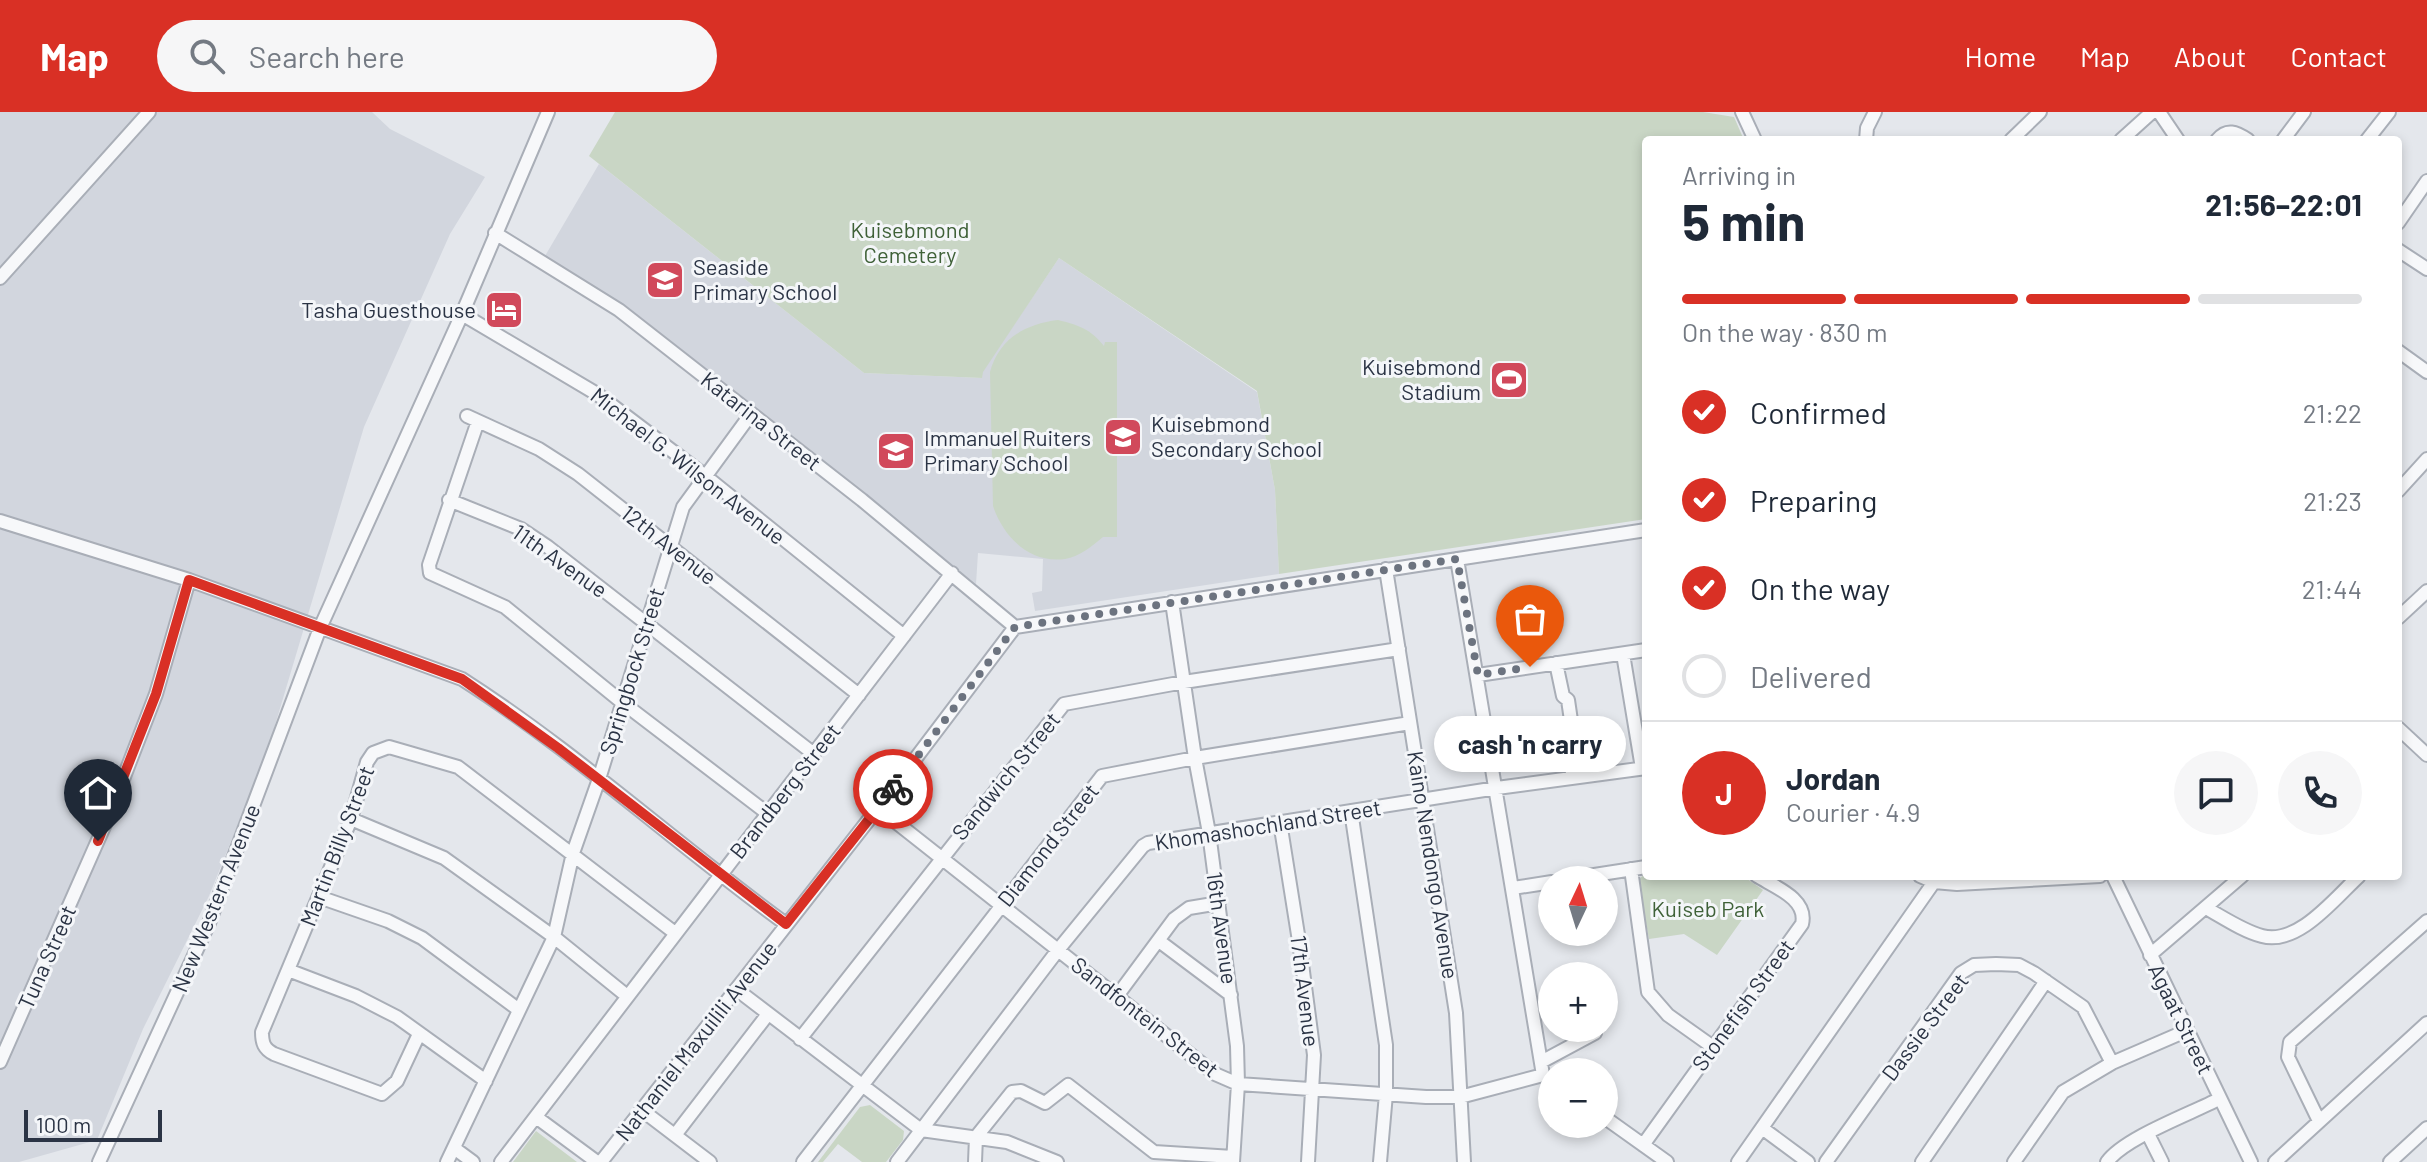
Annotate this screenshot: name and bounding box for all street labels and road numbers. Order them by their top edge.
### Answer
street label: Katarina Street [696,365,827,475]
street label: Michael G. Wilson Avenue [586,381,791,549]
street label: 12th Avenue [617,499,722,589]
street label: 11th Avenue [508,518,613,602]
street label: Springbock Street [593,584,669,757]
street label: Sandwich Street [946,706,1065,845]
street label: Brandberg Street [723,718,845,863]
street label: Kaino Nendongo Avenue [1403,749,1465,981]
street label: Martin Billy Street [294,762,379,929]
street label: Diamond Street [991,778,1103,911]
street label: Khomashochland Street [1153,793,1383,855]
street label: New Western Avenue [165,800,265,995]
street label: 16th Avenue [1202,870,1244,986]
street label: Tuna Street [12,901,81,1013]
street label: 17th Avenue [1286,934,1326,1048]
street label: Stonefish Street [1686,934,1799,1075]
street label: Nathaniel Maxuilili Avenue [609,935,781,1145]
street label: Sandfontein Street [1067,951,1224,1082]
street label: Agaat Street [2144,959,2220,1078]
street label: Dassie Street [1876,968,1973,1085]

